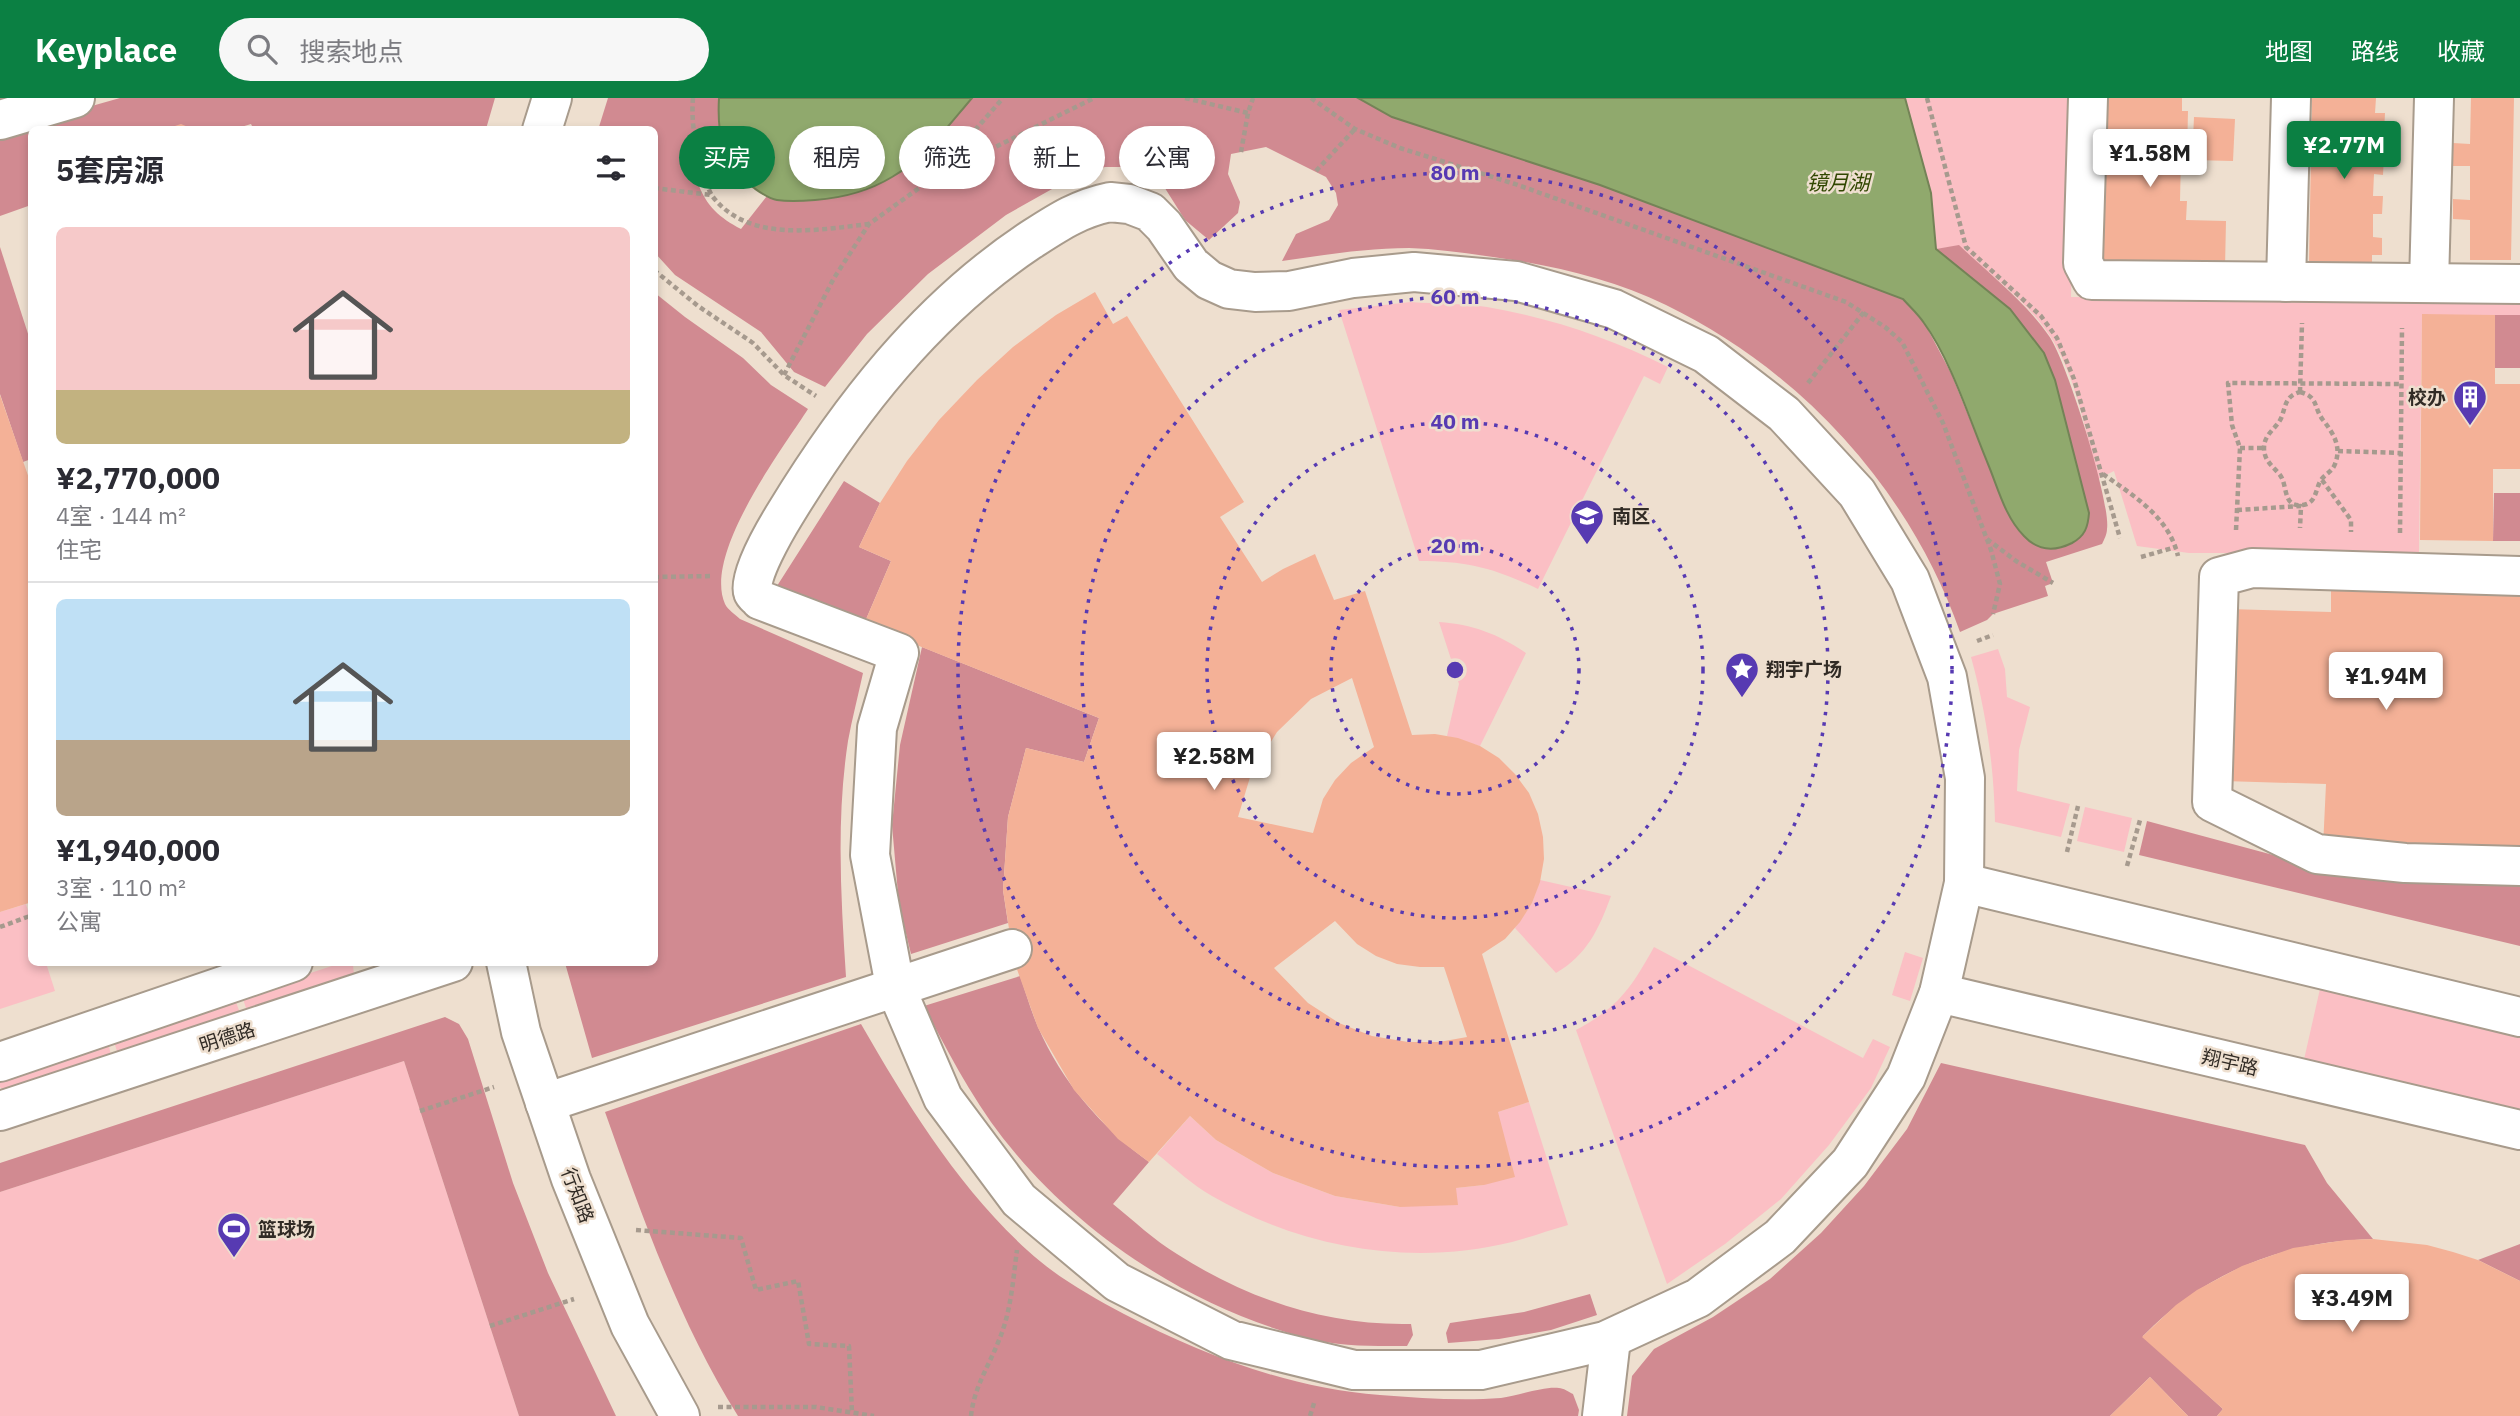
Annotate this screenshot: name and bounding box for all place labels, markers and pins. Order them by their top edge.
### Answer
pin: ¥2.77M [2287,122,2401,181]
pin: ¥1.58M [2093,130,2207,189]
building icon: 校办 [2451,378,2489,427]
place label: 校办 [2408,385,2446,409]
school or university icon: 南区 [1568,497,1606,546]
place label: 南区 [1612,504,1650,528]
place icon: 翔宇广场 [1723,650,1761,699]
pin: ¥1.94M [2329,652,2443,712]
place label: 翔宇广场 [1766,657,1842,681]
centre of rings [1443,658,1467,682]
pin: ¥2.58M [1157,732,1271,792]
sports icon: 篮球场 [215,1210,253,1259]
place label: 篮球场 [258,1217,315,1241]
pin: ¥3.49M [2295,1274,2409,1334]

